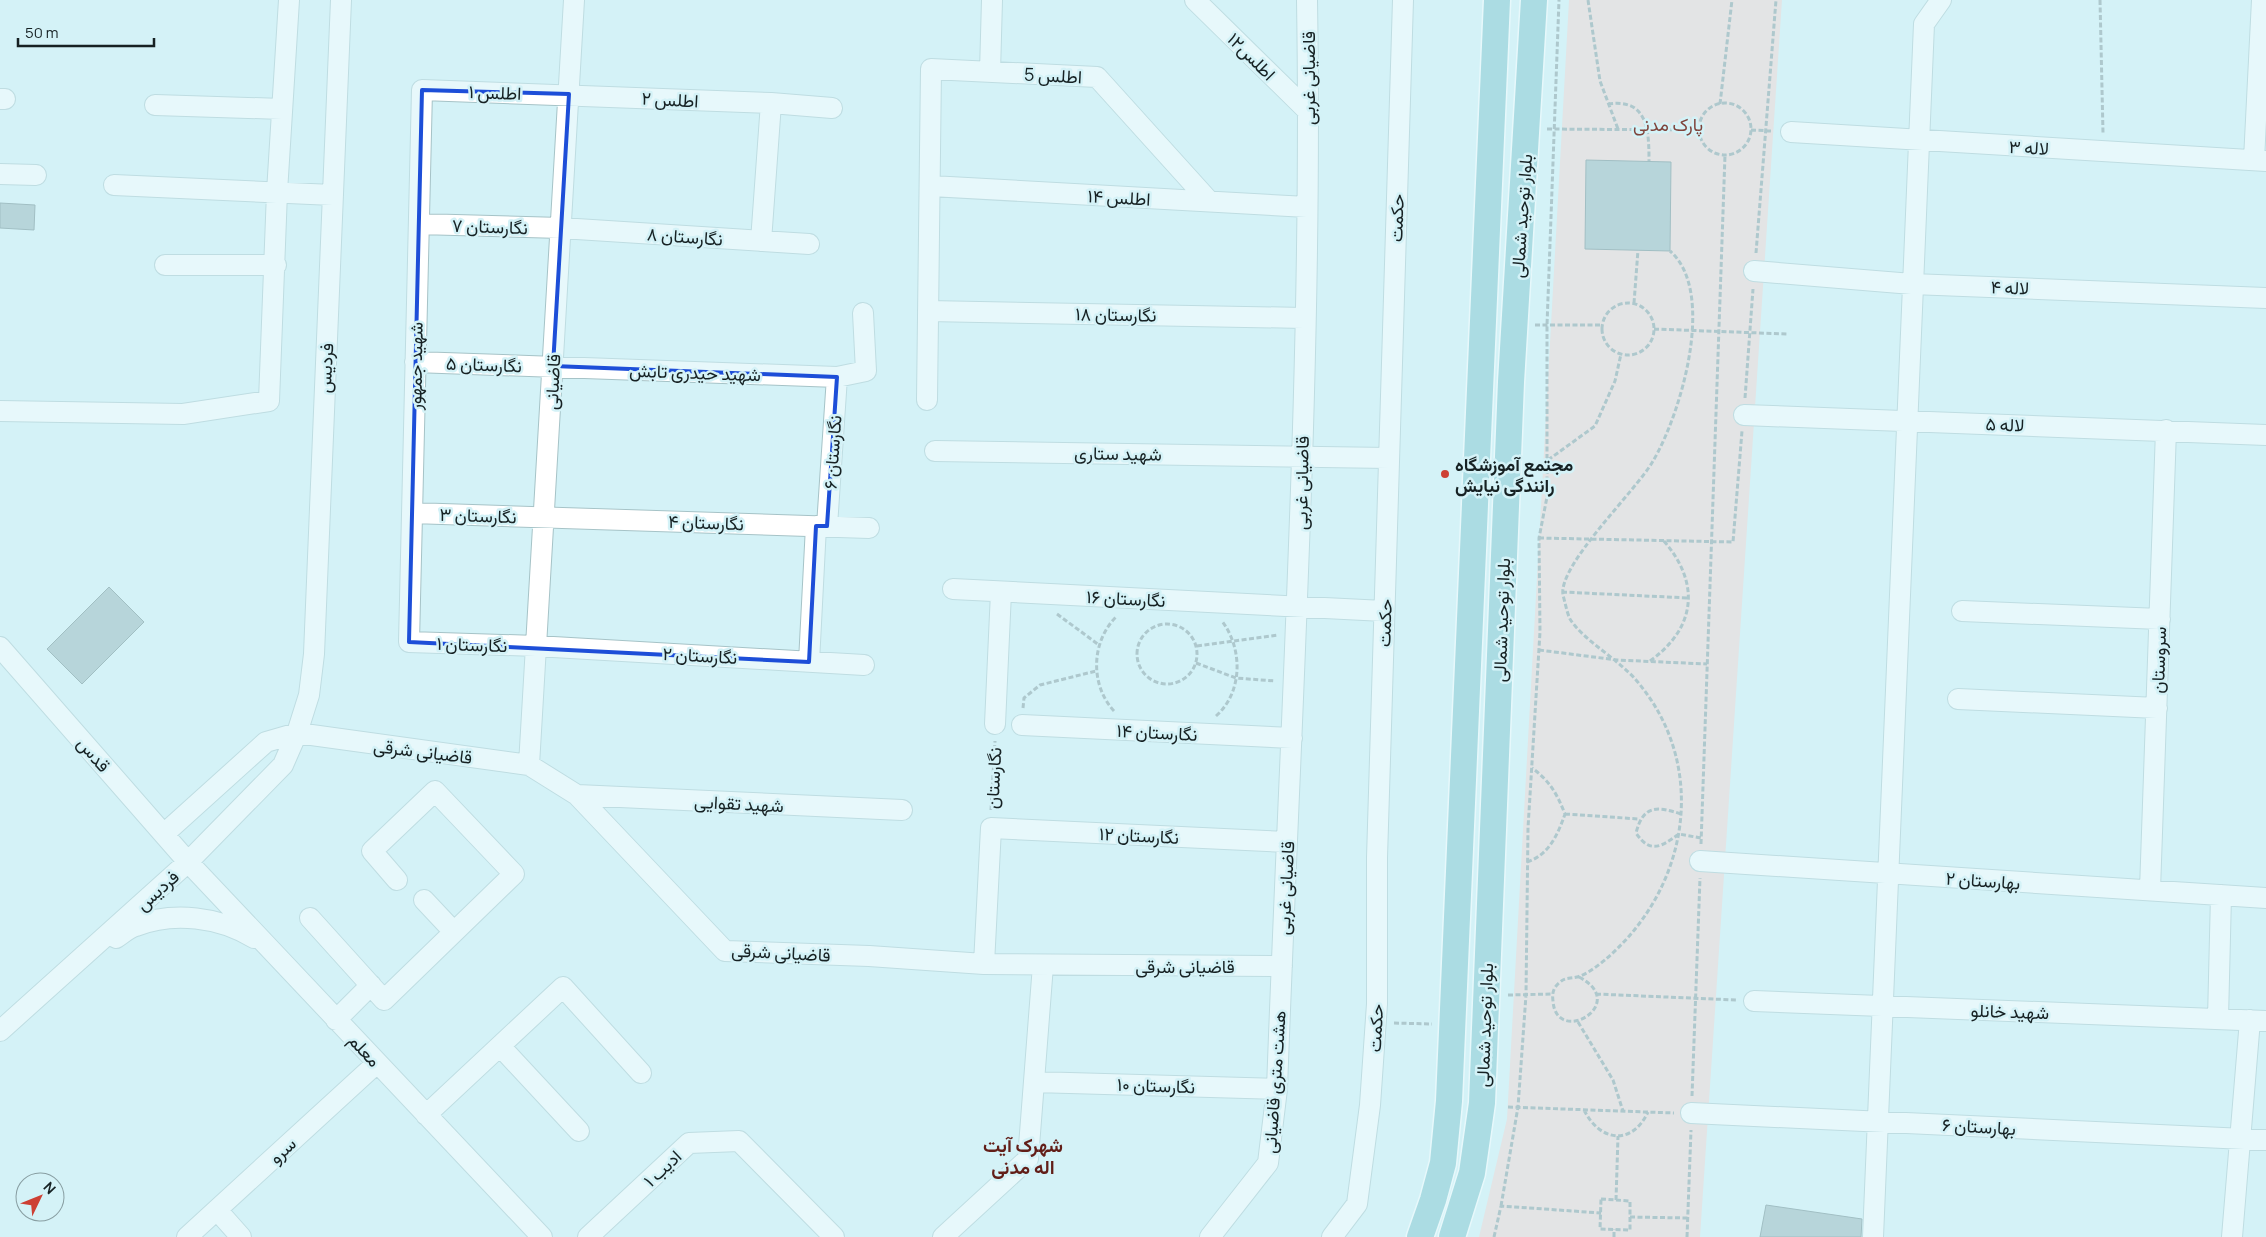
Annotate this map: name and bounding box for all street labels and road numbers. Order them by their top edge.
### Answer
street label: اطلس۱۲ [1223,27,1281,85]
street label: قاضیانی غربی [1296,31,1320,125]
street label: اطلس 5 [1023,62,1083,88]
street label: اطلس ۱ [468,79,522,105]
street label: اطلس ۲ [641,86,699,112]
street label: لاله ۳ [2008,134,2050,160]
street label: بلوار توحید شمالی [1505,153,1537,279]
street label: اطلس ۱۴ [1087,183,1151,211]
street label: حکمت [1383,193,1409,243]
street label: نگارستان ۷ [452,213,528,239]
street label: نگارستان ۸ [646,221,724,251]
street label: لاله ۴ [1990,274,2030,300]
street label: نگارستان ۱۸ [1075,301,1157,327]
street label: شهید جمهور [402,322,428,411]
street label: فردیس [312,342,338,394]
street label: نگارستان ۵ [446,351,522,377]
street label: قاضیانی [539,353,565,411]
street label: شهید حیدری تابش [629,358,761,386]
street label: لاله ۵ [1985,411,2025,437]
street label: نگارستان ۶ [817,414,847,490]
street label: قاضیانی غربی [1288,436,1314,530]
street label: شهید ستاری [1074,440,1162,466]
street label: نگارستان ۳ [439,502,517,528]
street label: نگارستان ۴ [668,509,744,535]
street label: بلوار توحید شمالی [1487,557,1515,683]
street label: نگارستان ۱۶ [1086,584,1166,612]
street label: حکمت [1371,598,1397,648]
street label: سروستان [2145,626,2171,694]
street label: نگارستان ۱ [436,631,508,657]
street label: نگارستان ۲ [662,641,738,669]
street label: نگارستان ۱۴ [1116,718,1198,746]
street label: قدس [72,731,116,777]
street label: قاضیانی شرقی [372,733,474,769]
street label: نگارستان [979,747,1007,809]
street label: شهید تقوایی [694,789,784,817]
street label: نگارستان ۱۲ [1098,821,1180,849]
street label: قاضیانی غربی [1271,840,1299,936]
street label: فردیس [130,864,184,916]
street label: بهارستان ۲ [1945,865,2021,895]
street label: قاضیانی شرقی [731,937,831,967]
street label: قاضیانی شرقی [1135,954,1235,978]
street label: بلوار توحید شمالی [1470,962,1498,1088]
street label: شهید خانلو [1970,998,2050,1024]
street label: حکمت [1362,1003,1388,1053]
street label: هشت متری قاضیانی [1257,1010,1291,1154]
street label: معلم [343,1028,386,1072]
street label: نگارستان ۱۰ [1117,1072,1195,1098]
street label: بهارستان ۶ [1941,1112,2017,1140]
street label: سرو [263,1131,301,1169]
street label: ادیب ۱ [638,1144,686,1192]

